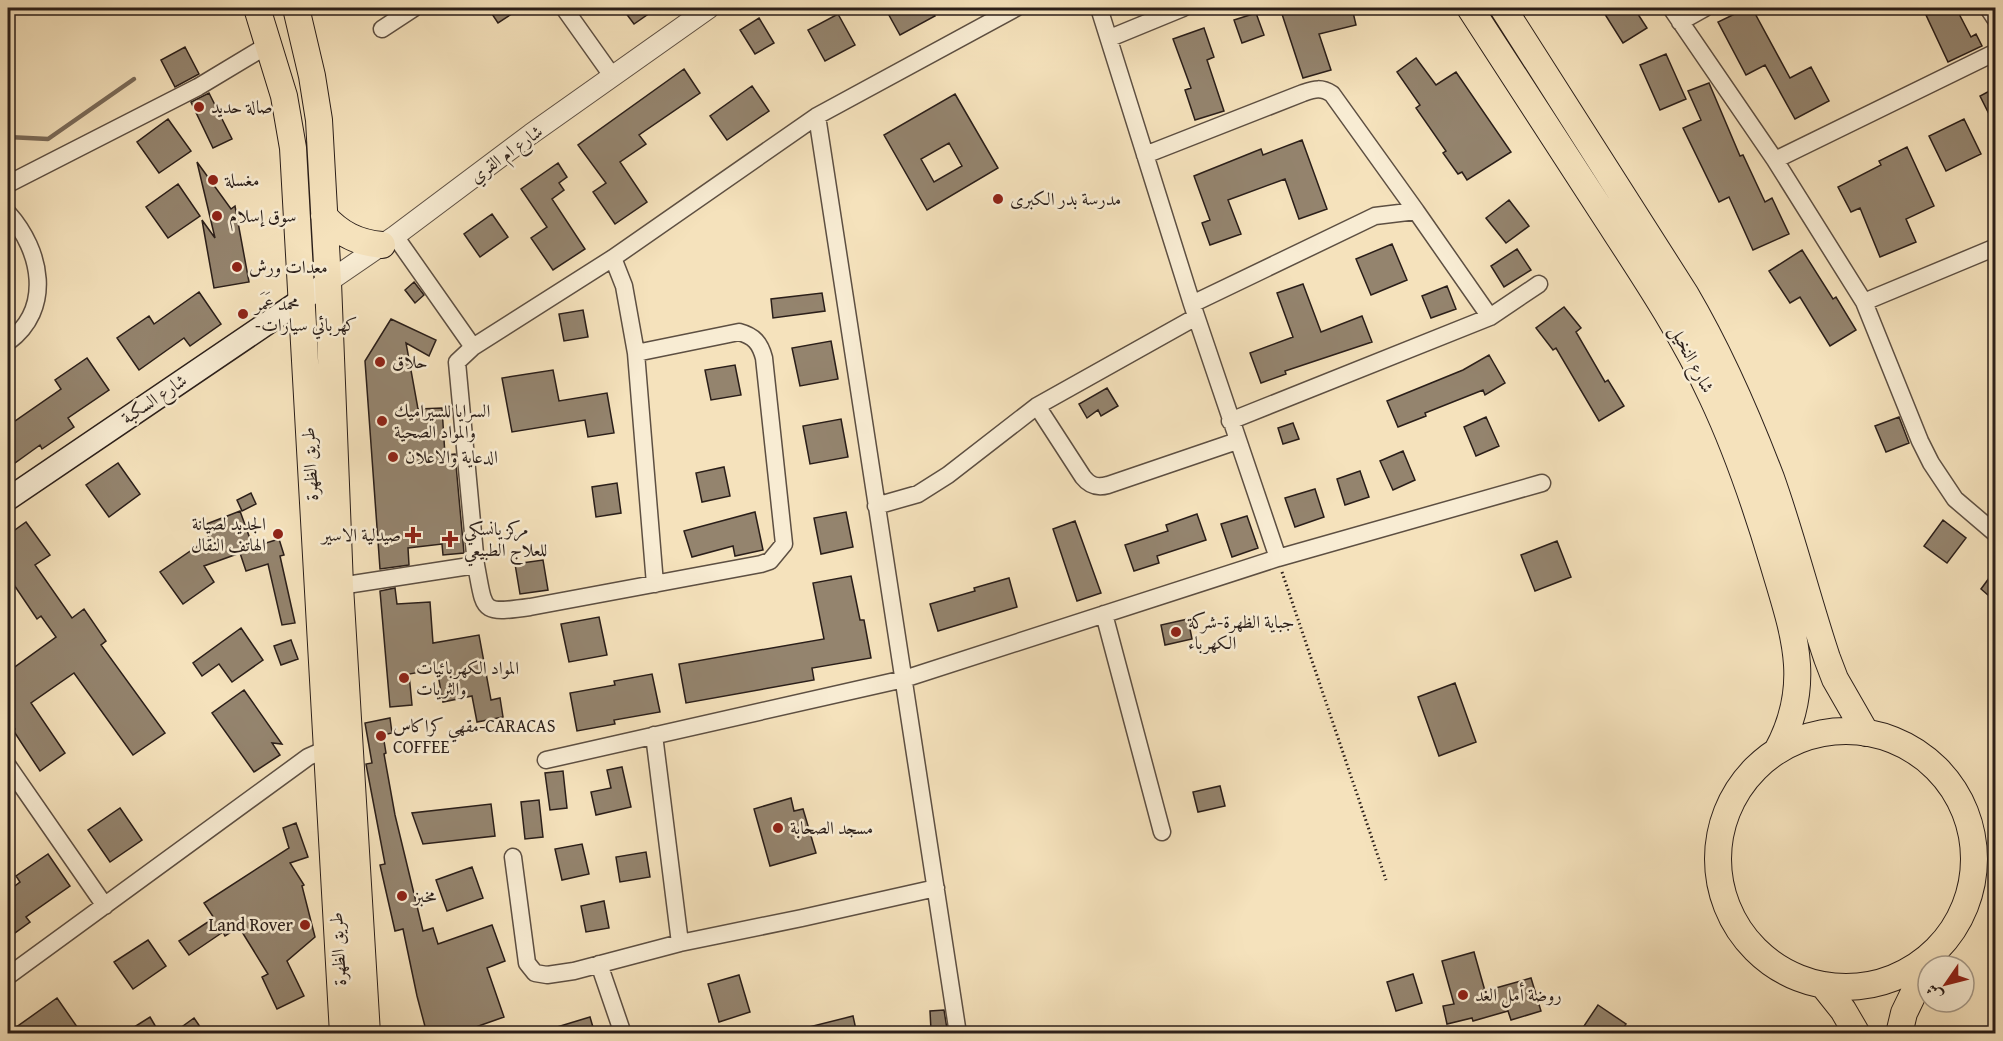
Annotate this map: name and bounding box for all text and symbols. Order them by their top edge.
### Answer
place label: صالة حديد [211,93,273,120]
marker: صالة حديد [192,100,206,114]
street label: شارع ام القري [463,118,550,192]
place label: مغسلة [224,166,259,193]
marker: مغسلة [206,173,220,187]
place label: مدرسة بدر الكبرى [1010,185,1121,212]
marker: مدرسة بدر الكبرى [991,192,1005,206]
place label: سوق إسلام [229,202,296,232]
marker: سوق إسلام [210,209,224,223]
place label: معدات ورش [249,253,328,280]
marker: معدات ورش [230,260,244,274]
place label: محمد عَمَر -كهربائي سيارات [253,290,358,340]
marker: محمد عَمَر -كهربائي سيارات [236,307,250,321]
street label: شارع النخيل [1661,320,1722,399]
place label: حلاق [392,348,428,375]
marker: حلاق [373,355,387,369]
street label: شارع السكبة [115,367,193,432]
place label: السرايا للسيراميك والمواد الصحية [394,397,490,445]
marker: السرايا للسيراميك والمواد الصحية [375,414,389,428]
street label: طريق الظهرة [294,427,325,502]
place label: الدعاية والاعلان [405,443,498,470]
marker: الدعاية والاعلان [386,450,400,464]
place label: الجديد لصيانة الهاتف النقال [191,510,266,558]
place label: مركز يانسكي للعلاج الطبيعي [464,515,547,567]
place label: صيدلية الاسير [320,521,401,548]
marker: الجديد لصيانة الهاتف النقال [271,527,285,541]
marker: صيدلية الاسير [406,528,420,542]
marker: مركز يانسكي للعلاج الطبيعي [441,530,459,548]
place label: جباية الظهرة-شركة الكهرباء [1187,608,1295,656]
marker: جباية الظهرة-شركة الكهرباء [1169,625,1183,639]
place label: المواد الكهربائيات والثريات [416,654,519,702]
marker: المواد الكهربائيات والثريات [397,671,411,685]
place label: مقهي كراكاس-CARACAS COFFEE [393,712,556,760]
marker: مقهي كراكاس-CARACAS COFFEE [374,729,388,743]
place label: مسجد الصحابة [790,814,873,841]
marker: مسجد الصحابة [771,821,785,835]
place label: مخبز [412,882,437,909]
marker: مخبز [395,889,409,903]
place label: Land Rover [208,911,294,938]
street label: طريق الظهرة [322,912,353,987]
marker: Land Rover [298,918,312,932]
north arrow [1916,954,1976,1014]
text: ش [1919,979,1948,1006]
place label: روضة أمل الغد [1475,981,1562,1008]
marker: روضة أمل الغد [1456,988,1470,1002]

